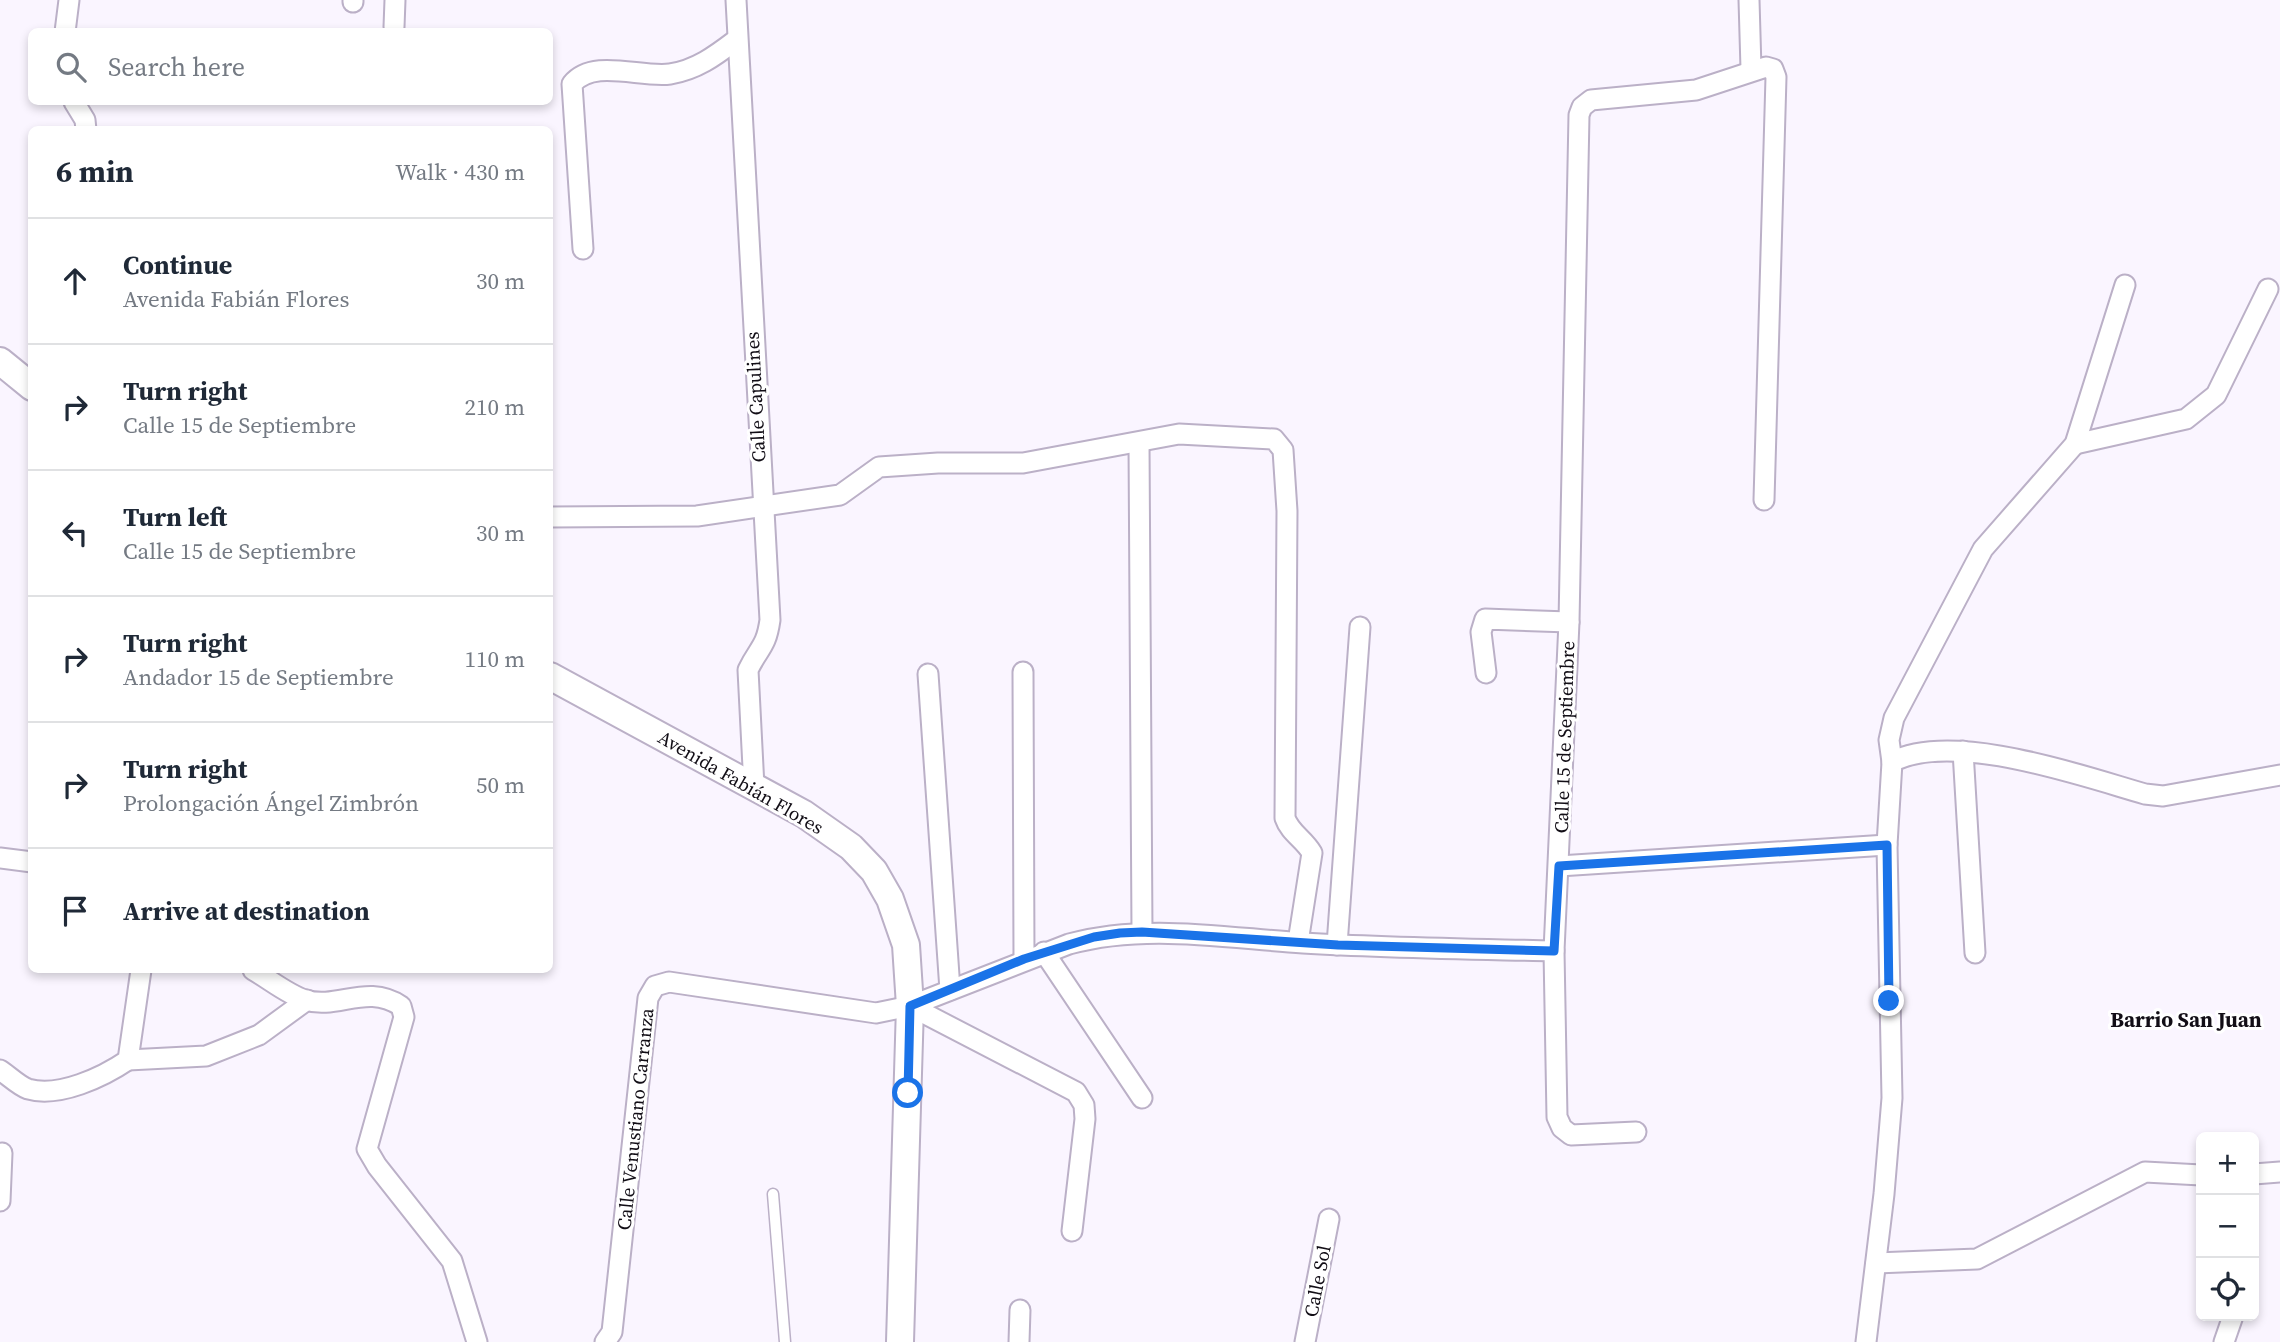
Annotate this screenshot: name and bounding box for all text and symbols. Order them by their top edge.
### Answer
search box [28,28,553,105]
icon: search [52,48,90,86]
text: Search here [108,49,245,85]
text: 6 min [56,151,134,192]
text: Walk · 430 m [395,156,525,188]
text: Continue [123,247,232,283]
icon: ahead [56,262,94,300]
text: 30 m [476,265,525,297]
text: Avenida Fabián Flores [123,283,350,315]
street label: Calle Capulines [739,331,771,463]
text: Turn right [123,373,247,409]
icon: right [56,388,94,426]
text: 210 m [464,391,525,423]
text: Calle 15 de Septiembre [123,409,356,441]
text: Turn left [123,499,227,535]
icon: left [56,514,94,552]
text: 30 m [476,517,525,549]
text: Calle 15 de Septiembre [123,535,356,567]
text: Turn right [123,625,247,661]
icon: right [56,640,94,678]
street label: Calle 15 de Septiembre [1548,640,1580,834]
text: 110 m [464,643,525,675]
text: Andador 15 de Septiembre [123,661,394,693]
street label: Avenida Fabián Flores [653,724,829,840]
text: Turn right [123,751,247,787]
icon: right [56,766,94,804]
text: 50 m [476,769,525,801]
text: Prolongación Ángel Zimbrón [123,787,419,819]
icon: arrive [56,892,94,930]
text: Arrive at destination [123,893,370,929]
route end [1873,985,1904,1016]
district label: Barrio San Juan [2110,1005,2262,1034]
street label: Calle Venustiano Carranza [610,1006,660,1231]
route start [892,1077,923,1108]
map controls [2196,1132,2259,1321]
button: + [2196,1132,2259,1195]
button: − [2196,1195,2259,1258]
street label: Calle Sol [1297,1242,1337,1319]
button: locate [2196,1258,2259,1321]

